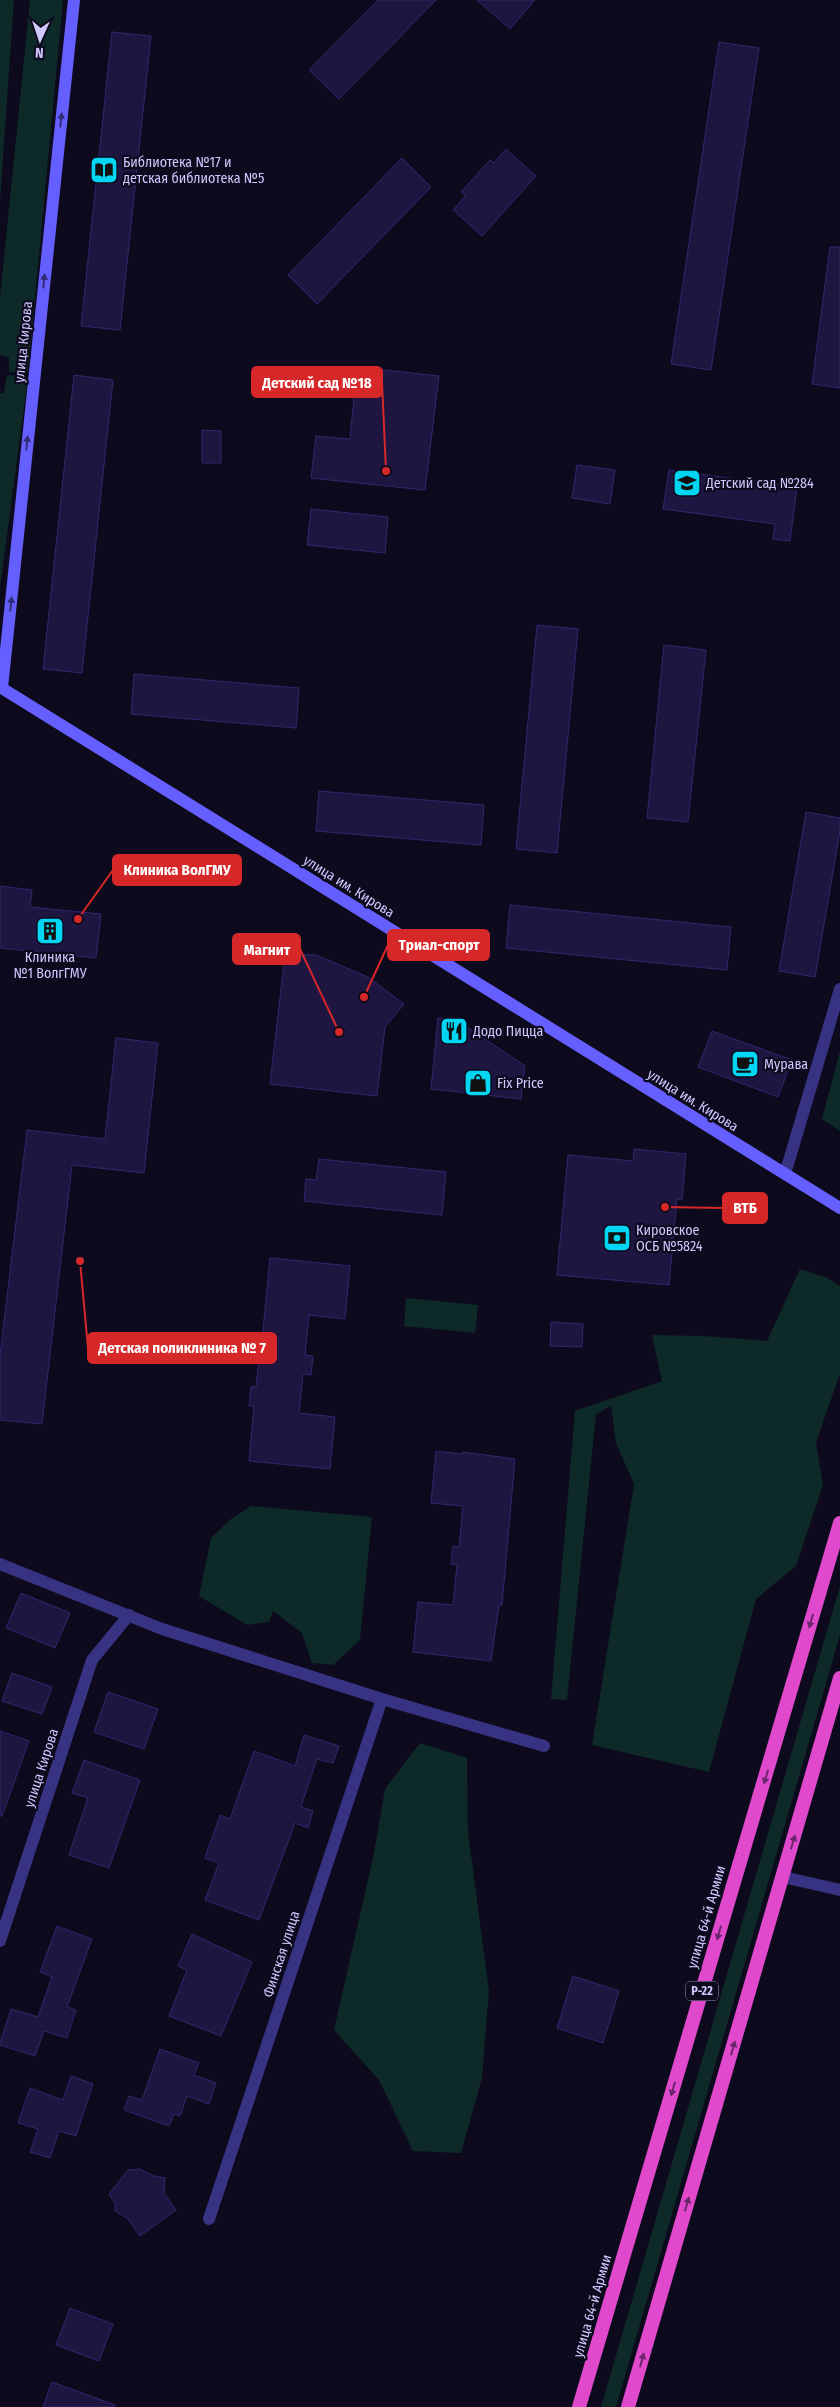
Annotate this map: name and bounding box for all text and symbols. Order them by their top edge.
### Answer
north arrow [15,15,65,65]
text: N [35,44,44,61]
one-way arrow [57,111,65,127]
place label: Библиотека №17 и детская библиотека №5 [123,154,264,187]
library icon: Библиотека №17 и детская библиотека №5 [89,155,119,185]
one-way arrow [40,273,48,289]
street label: улица Кирова [11,300,36,384]
callout: Детский сад №18 [252,367,382,397]
text: Детский сад №18 [261,374,372,392]
one-way arrow [24,435,32,451]
school or university icon: Детский сад №284 [672,468,702,498]
place label: Детский сад №284 [705,475,814,492]
one-way arrow [7,596,15,612]
street label: улица им. Кирова [300,852,398,921]
callout: Клиника ВолГМУ [113,855,241,885]
text: Клиника ВолГМУ [123,861,232,879]
building icon: Клиника №1 ВолгГМУ [35,916,65,946]
callout: Триал-спорт [388,930,489,960]
callout: Магнит [233,934,300,964]
text: Триал-спорт [398,936,480,954]
text: Магнит [244,941,291,959]
place label: Клиника №1 ВолгГМУ [13,949,87,982]
restaurant icon: Додо Пицца [439,1016,469,1046]
place label: Додо Пицца [472,1023,543,1040]
cafe icon: Мурава [730,1049,760,1079]
place label: Мурава [764,1056,808,1073]
street label: улица им. Кирова [644,1066,742,1135]
shop icon: Fix Price [463,1068,493,1098]
place label: Fix Price [497,1075,544,1092]
callout: ВТБ [723,1193,767,1223]
text: ВТБ [733,1199,757,1217]
place label: Кировское ОСБ №5824 [636,1222,703,1255]
bank icon: Кировское ОСБ №5824 [602,1223,632,1253]
callout: Детская поликлиника № 7 [88,1333,276,1363]
text: Детская поликлиника № 7 [97,1339,266,1357]
one-way arrow [807,1614,815,1629]
street label: улица Кирова [21,1726,62,1810]
one-way arrow [762,1770,770,1785]
one-way arrow [789,1834,797,1849]
street label: улица 64-й Армии [684,1864,729,1971]
street label: Финская улица [260,1909,303,1999]
one-way arrow [714,1925,722,1940]
road number: Р-22 [686,1982,718,2000]
one-way arrow [729,2041,737,2056]
one-way arrow [668,2081,676,2096]
one-way arrow [684,2197,692,2212]
street label: улица 64-й Армии [570,2253,615,2360]
one-way arrow [638,2353,646,2368]

